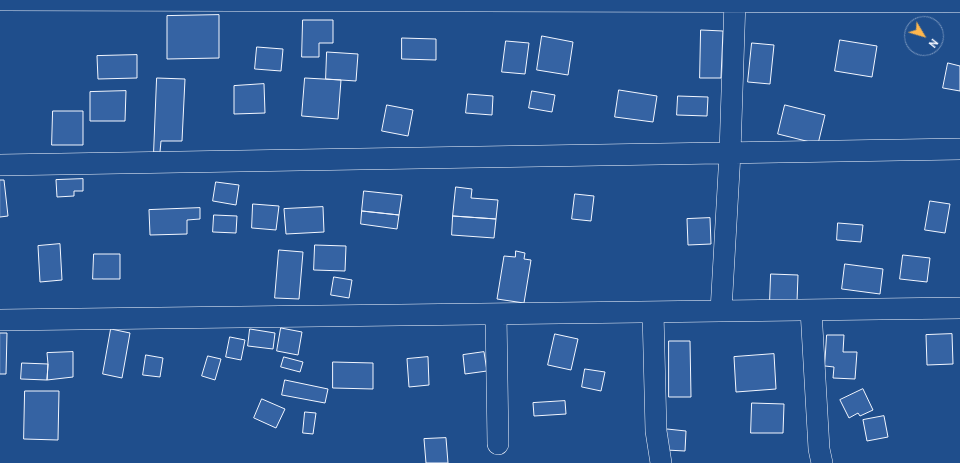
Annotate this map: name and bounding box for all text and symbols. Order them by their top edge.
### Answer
north arrow [904,16,944,56]
text: N [925,35,941,50]

